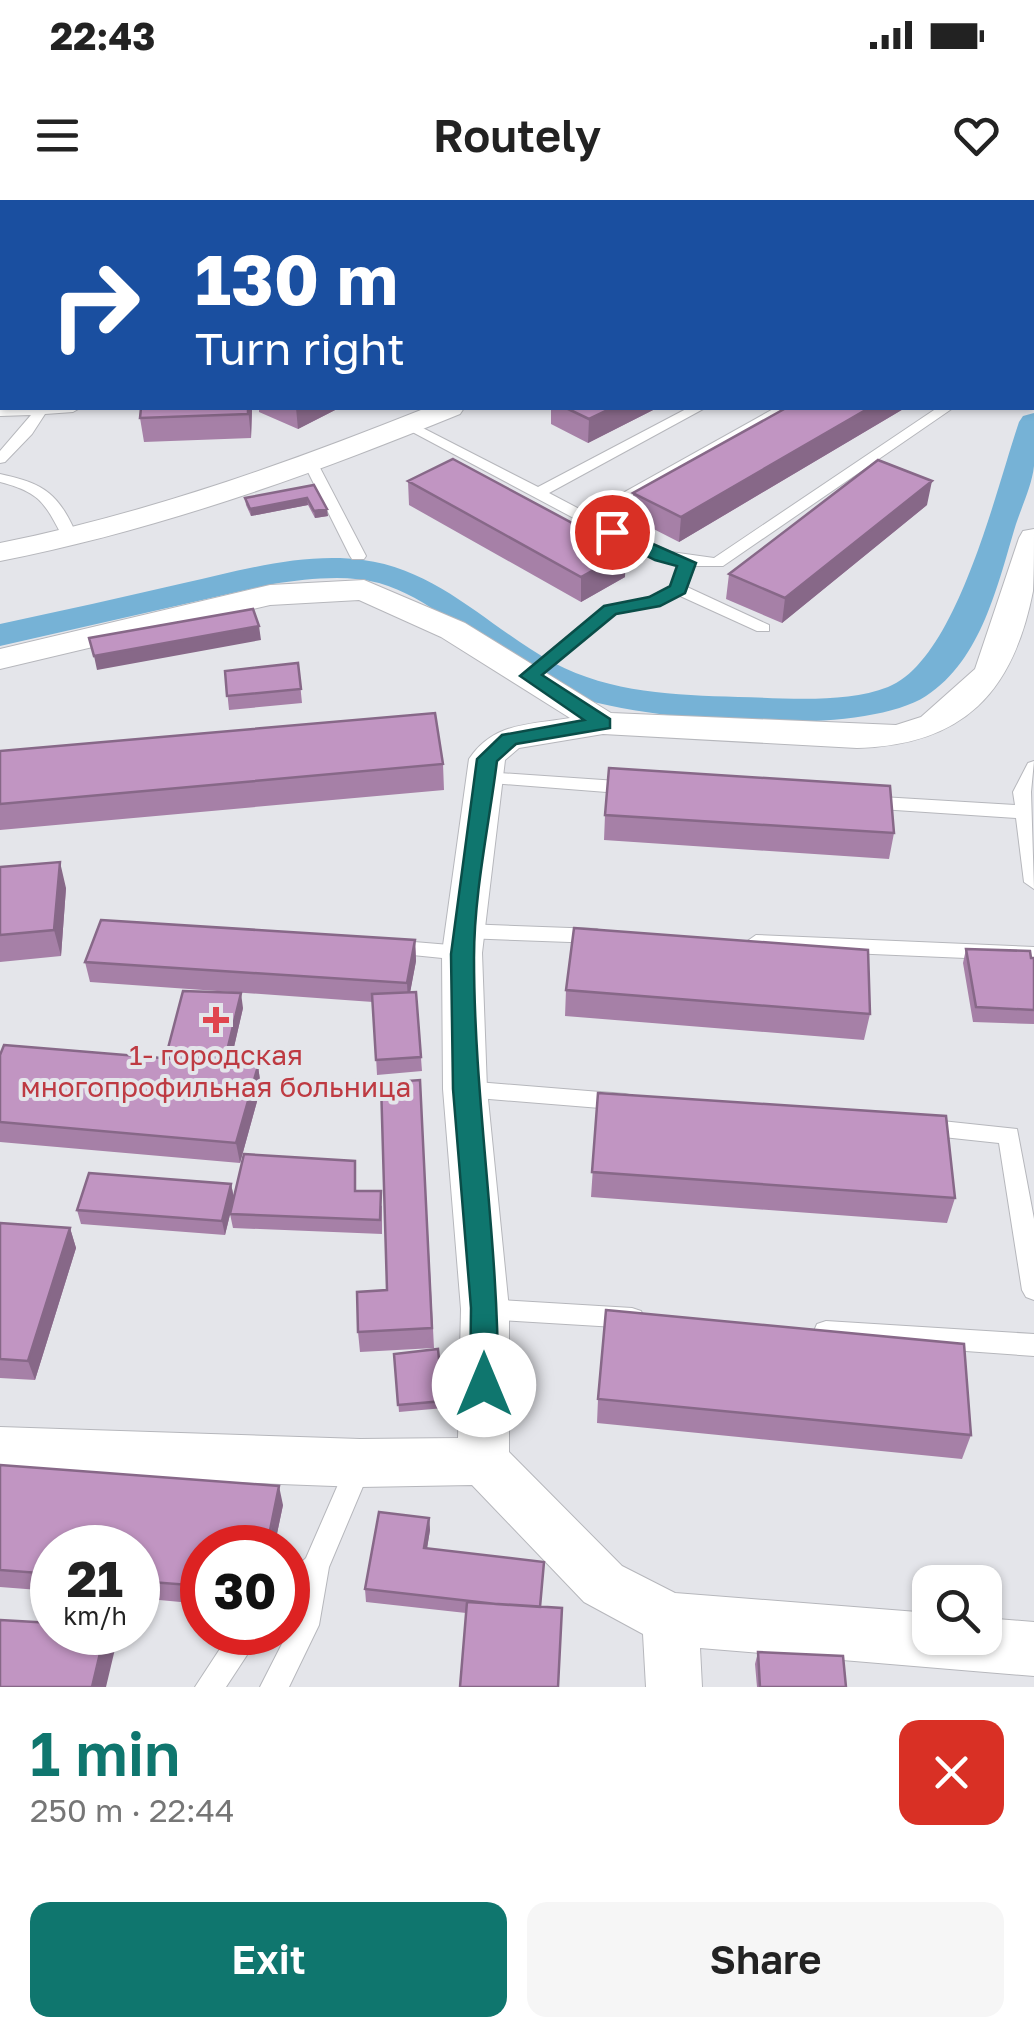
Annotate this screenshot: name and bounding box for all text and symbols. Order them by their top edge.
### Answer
text: 22:43 [50,13,155,58]
icon: menu [30,108,85,163]
text: Routely [433,108,601,162]
icon: heart [949,108,1004,163]
text: 130 m [195,236,398,320]
icon: right [30,240,160,370]
text: Turn right [195,321,405,375]
pin [570,490,655,575]
icon: arrive [585,505,640,560]
marker: 1- городская многопрофильная больница [203,1007,229,1033]
place label: 1- городская многопрофильная больница [21,1038,411,1103]
position arrow [432,1333,536,1437]
speed limit sign: 30 [180,1525,310,1655]
text: 21 [67,1548,123,1608]
map controls [912,1565,1002,1655]
button: search [912,1565,1002,1655]
text: km/h [63,1600,127,1631]
text: 1 min [30,1717,180,1789]
button: close [899,1720,1004,1825]
text: 250 m · 22:44 [30,1791,235,1829]
button: Exit [30,1902,507,2017]
button: Share [527,1902,1004,2017]

